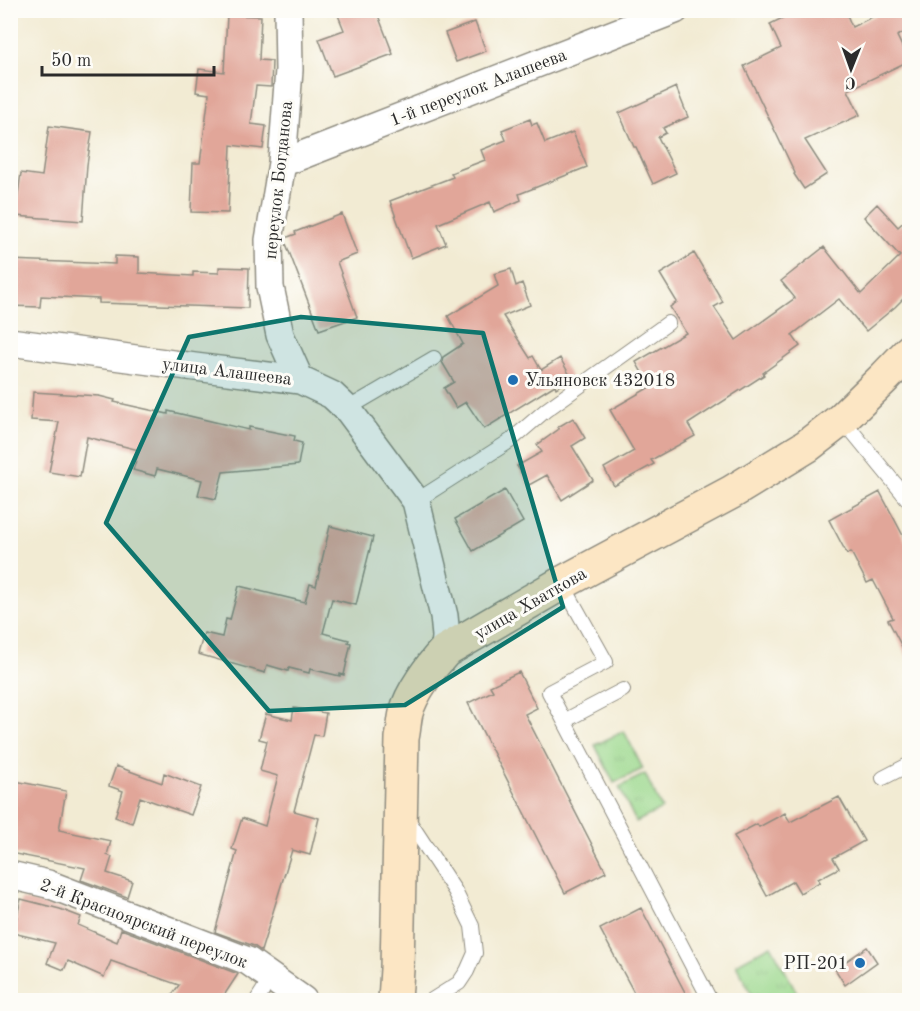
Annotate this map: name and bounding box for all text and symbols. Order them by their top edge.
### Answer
scale bar [42,39,214,77]
north arrow [821,39,881,99]
street label: 1-й переулок Алашеева [388,46,569,130]
text: 50 m [51,52,91,70]
text: С [845,74,856,90]
street label: переулок Богданова [262,100,296,260]
street label: улица Алашеева [161,355,293,389]
place label: Ульяновск 432018 [525,372,675,390]
marker: Ульяновск 432018 [506,373,520,387]
street label: улица Хваткова [471,564,590,643]
street label: 2-й Красноярский переулок [37,876,250,972]
place label: РП-201 [784,955,848,973]
marker: РП-201 [853,956,867,970]

